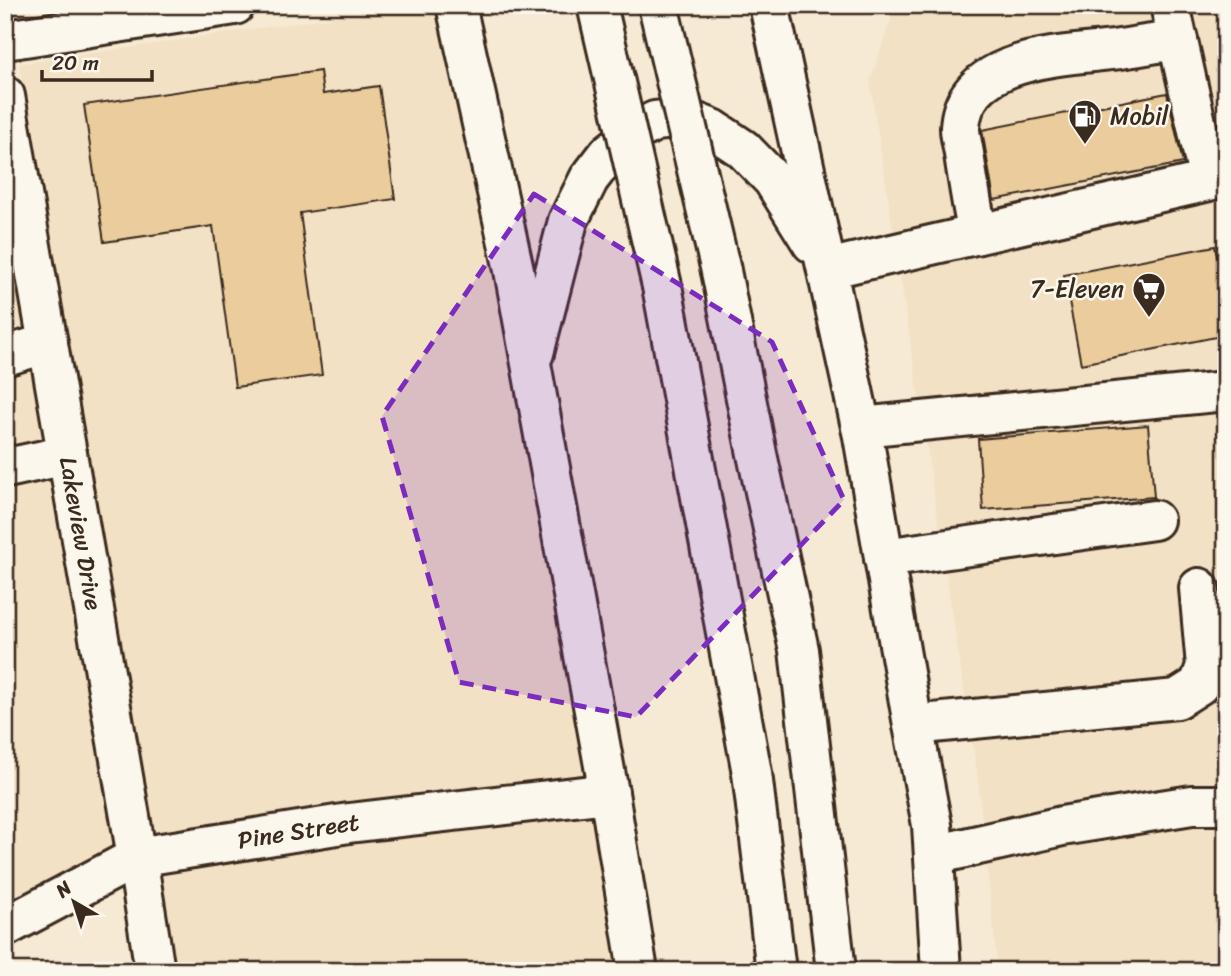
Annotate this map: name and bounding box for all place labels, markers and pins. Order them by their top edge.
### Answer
place label: Mobil [1110,95,1170,137]
fuel station icon: Mobil [1066,97,1104,146]
place label: 7-Eleven [1030,268,1124,310]
supermarket icon: 7-Eleven [1130,270,1168,319]

